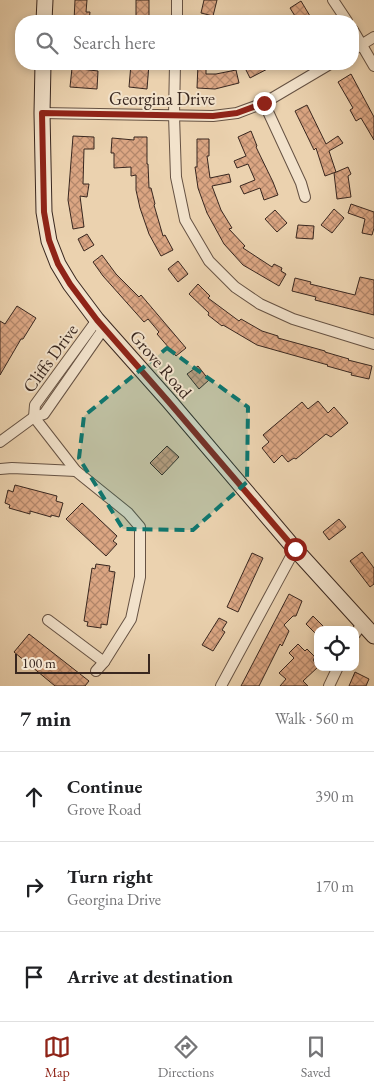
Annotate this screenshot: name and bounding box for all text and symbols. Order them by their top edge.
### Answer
search box [15,15,359,70]
icon: search [33,29,61,57]
text: Search here [73,30,155,55]
street label: Georgina Drive [109,87,215,110]
route end [253,92,276,115]
street label: Cliffs Drive [17,319,83,397]
street label: Grove Road [125,325,198,404]
route start [284,538,307,561]
map controls [314,626,359,671]
button: locate [314,626,359,671]
scale bar [15,651,150,674]
text: 100 m [22,654,56,672]
text: 7 min [20,705,71,732]
text: Walk · 560 m [275,708,354,729]
text: Continue [67,774,142,799]
icon: ahead [20,783,48,811]
text: 390 m [315,786,354,807]
text: Grove Road [67,799,141,820]
text: Turn right [67,864,153,889]
icon: right [20,873,48,901]
text: 170 m [315,876,354,897]
text: Georgina Drive [67,889,161,910]
icon: arrive [20,963,48,991]
text: Arrive at destination [67,964,233,989]
tab: Map [43,1033,71,1081]
tab: Directions [158,1033,214,1081]
tab: Saved [301,1033,331,1081]

